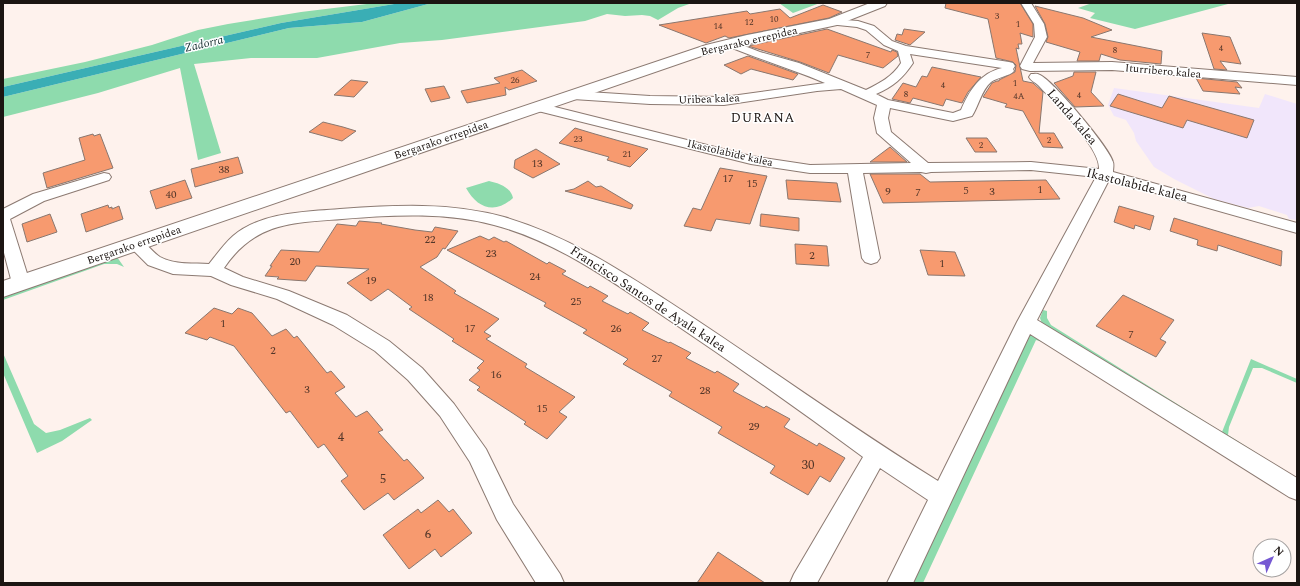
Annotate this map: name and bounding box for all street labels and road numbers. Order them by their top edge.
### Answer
street label: Bergarako errepidea [699,21,800,60]
street label: Iturribero kalea [1124,59,1202,83]
street label: Landa kalea [1042,84,1103,150]
street label: Uribea kalea [678,89,741,109]
street label: Bergarako errepidea [392,116,491,164]
street label: Ikastolabide kalea [685,135,775,171]
street label: Ikastolabide kalea [1084,163,1190,207]
street label: Bergarako errepidea [85,221,184,269]
street label: Francisco Santos de Ayala kalea [566,241,731,357]

